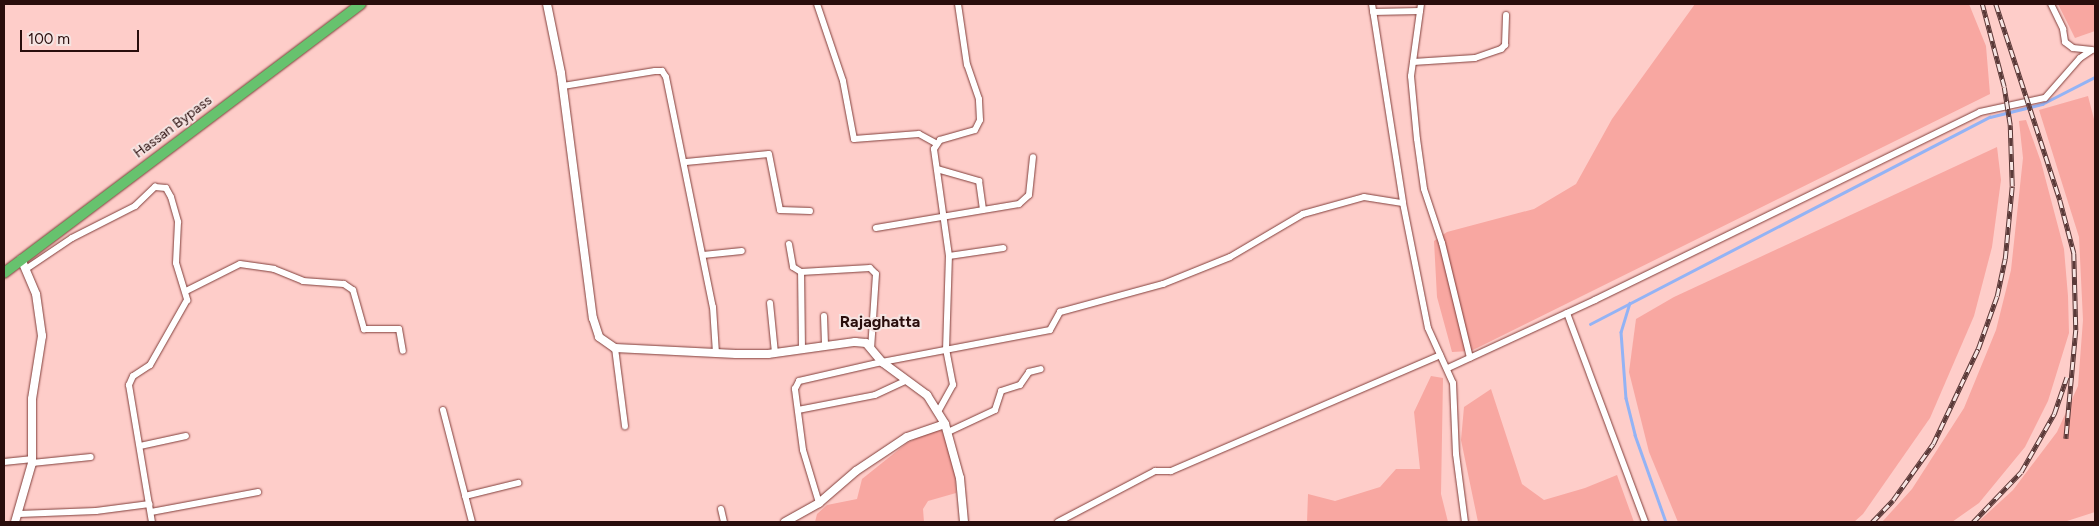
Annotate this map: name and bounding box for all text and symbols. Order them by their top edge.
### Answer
scale bar [22,20,141,52]
text: 100 m [28,30,70,48]
street label: Hassan Bypass [131,92,215,162]
district label: Rajaghatta [840,312,920,332]

